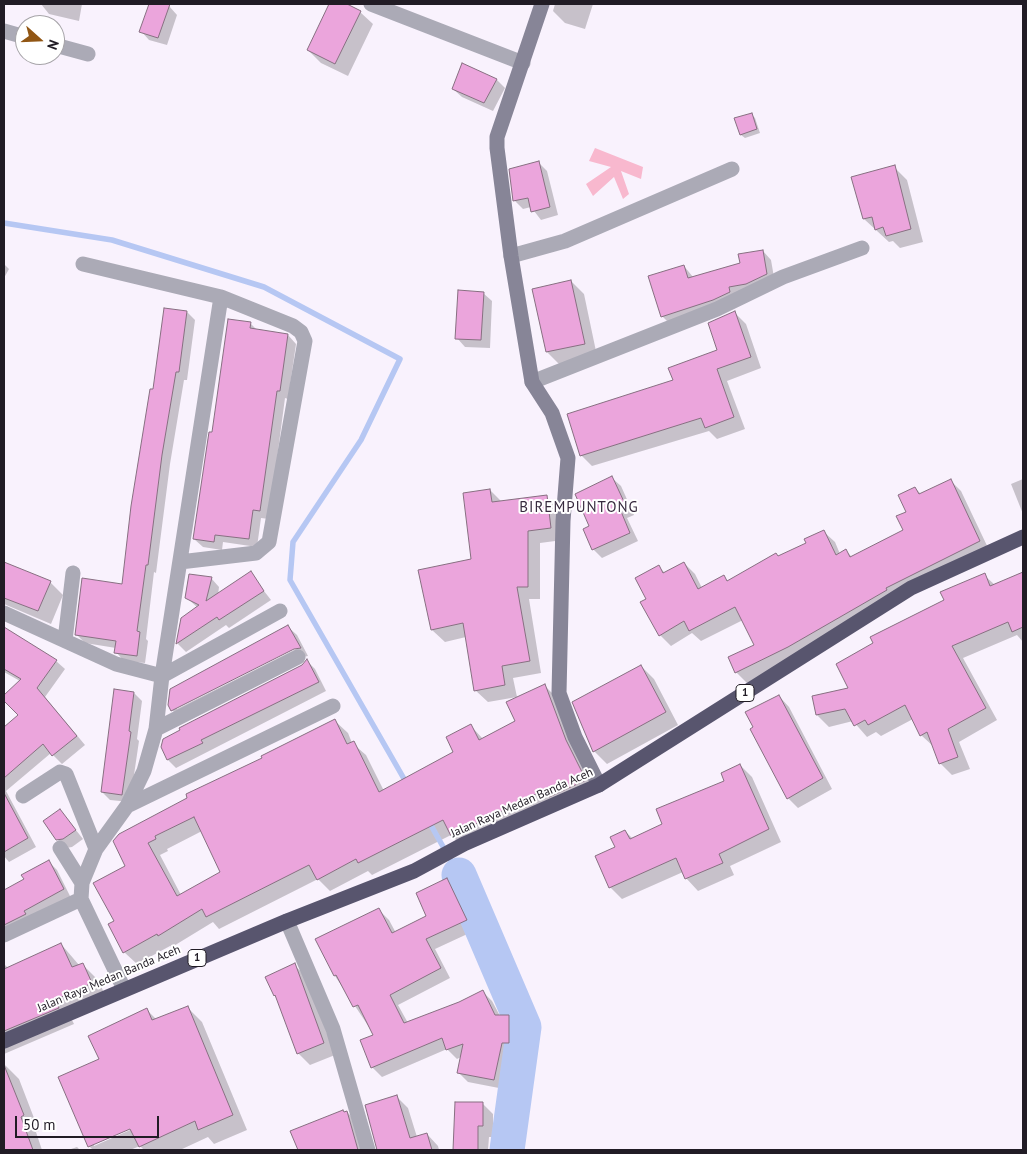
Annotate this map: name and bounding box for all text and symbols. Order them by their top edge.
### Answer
north arrow [15,15,65,65]
text: N [43,37,63,52]
district label: BIREMPUNTONG [518,499,640,517]
road number: 1 [736,684,754,701]
street label: Jalan Raya Medan Banda Aceh [449,765,595,841]
street label: Jalan Raya Medan Banda Aceh [35,942,183,1016]
road number: 1 [188,950,206,966]
scale bar [18,1106,161,1138]
text: 50 m [23,1115,56,1134]

